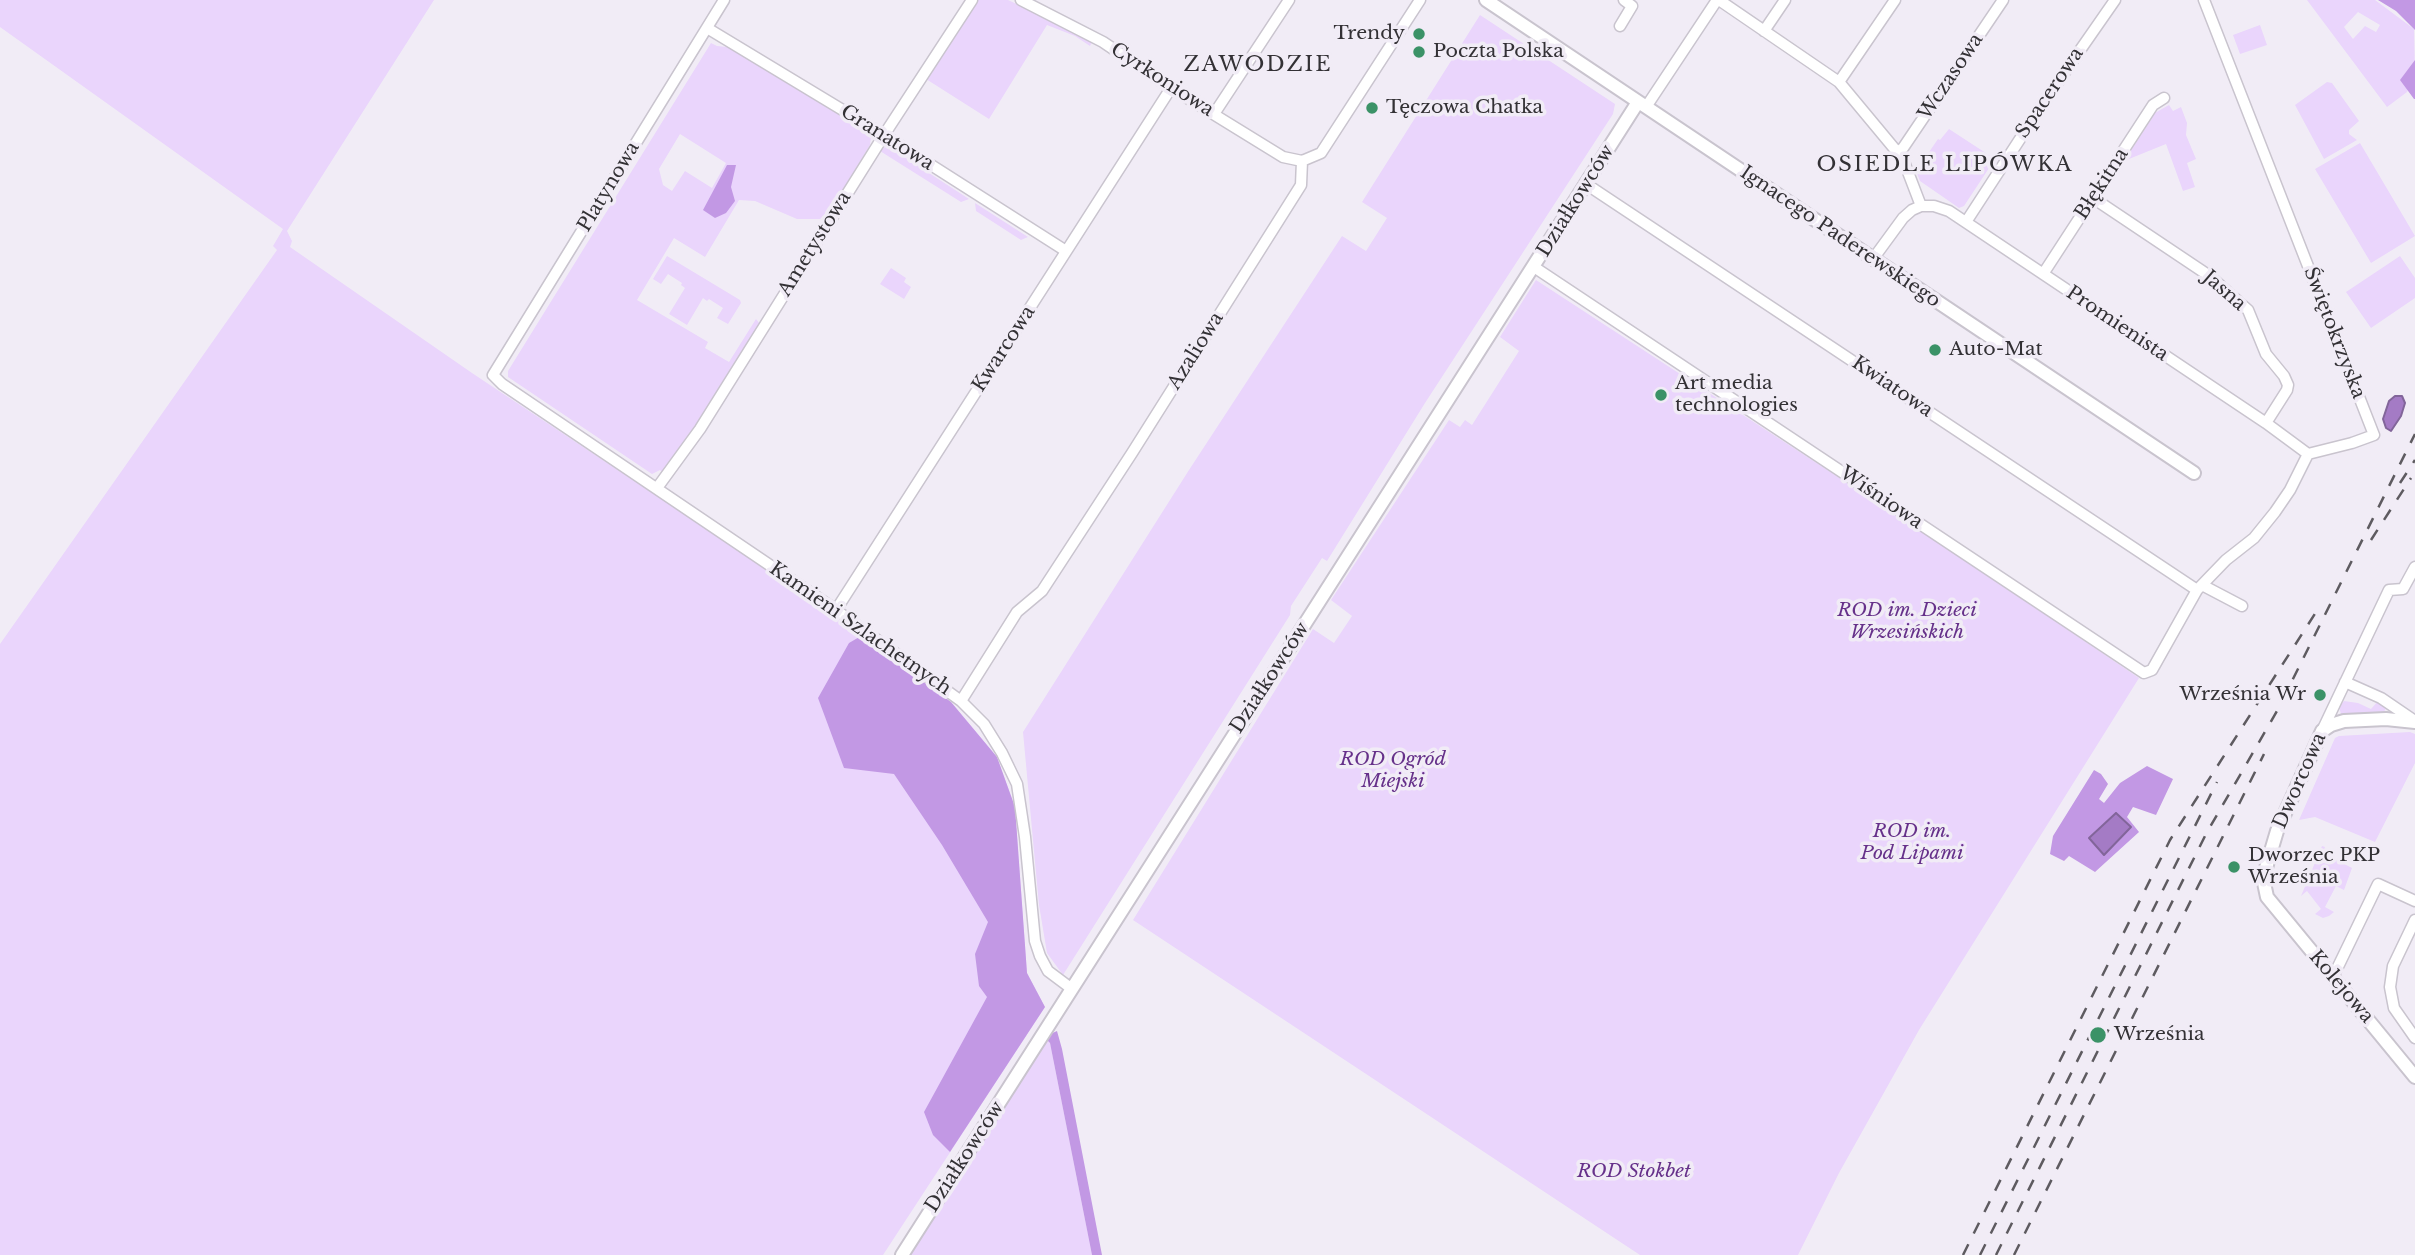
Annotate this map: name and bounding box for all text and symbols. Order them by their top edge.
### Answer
place label: Trendy [1333,23,1405,45]
marker: Trendy [1411,26,1427,42]
street label: Wczasowa [1914,29,1988,125]
street label: Cyrkoniowa [1106,38,1218,122]
place label: Poczta Polska [1433,41,1564,63]
street label: Spacerowa [2011,43,2089,143]
marker: Poczta Polska [1411,44,1427,60]
district label: ZAWODZIE [1184,52,1332,78]
place label: Tęczowa Chatka [1386,97,1543,119]
street label: Granatowa [836,100,938,176]
marker: Tęczowa Chatka [1364,100,1380,116]
street label: Platynowa [573,138,645,236]
street label: Działkowców [1532,141,1620,261]
street label: Błękitna [2070,144,2134,224]
district label: OSIEDLE LIPÓWKA [1818,152,2072,178]
street label: Ignacego Paderewskiego [1736,161,1944,313]
street label: Ametystowa [774,187,856,301]
street label: Świętokrzyska [2298,264,2370,402]
street label: Jasna [2198,266,2250,316]
street label: Promienista [2062,282,2172,366]
street label: Kwarcowa [968,302,1040,396]
street label: Azaliowa [1163,308,1229,394]
place label: Auto-Mat [1949,339,2043,361]
marker: Auto-Mat [1927,342,1943,358]
street label: Kwiatowa [1847,352,1937,422]
place label: Art media technologies [1675,373,1798,417]
marker: Art media technologies [1653,387,1669,403]
street label: Wiśniowa [1835,462,1927,534]
street label: Kamieni Szlachetnych [765,558,955,700]
park label: ROD im. Dzieci Wrzesińskich [1837,600,1977,644]
street label: Działkowców [1226,618,1314,738]
place label: Września Wr [2180,684,2306,706]
marker: Września Wr [2312,687,2328,703]
street label: Dworcowa [2269,729,2331,833]
park label: ROD Ogród Miejski [1340,749,1446,793]
park label: ROD im. Pod Lipami [1861,821,1963,865]
place label: Dworzec PKP Września [2248,845,2380,889]
marker: Dworzec PKP Września [2226,859,2242,875]
street label: Kolejowa [2304,946,2378,1028]
place label: Września [2114,1024,2205,1046]
marker: Września [2088,1025,2108,1045]
street label: Działkowców [921,1097,1009,1217]
park label: ROD Stokbet [1577,1161,1691,1183]

